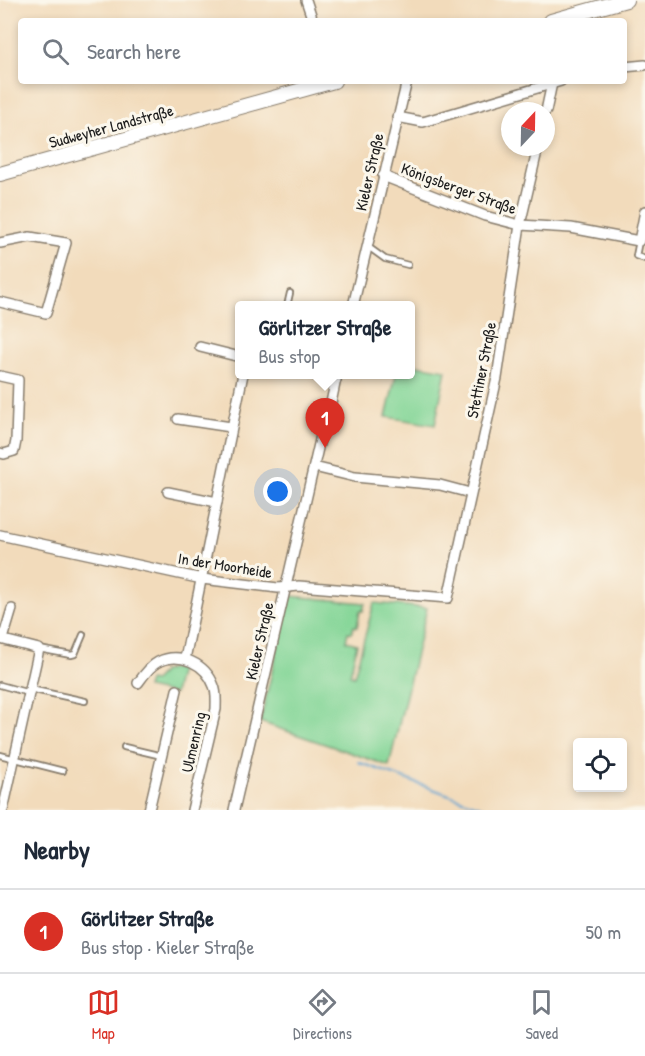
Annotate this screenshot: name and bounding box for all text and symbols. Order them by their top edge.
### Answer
search box [18,18,627,84]
icon: search [39,35,72,68]
text: Search here [87,36,181,66]
street label: Sudweyher Landstraße [46,99,176,153]
north arrow [501,102,555,156]
street label: Kieler Straße [349,130,389,213]
street label: Königsberger Straße [398,157,520,219]
popup [235,301,415,379]
text: Görlitzer Straße [258,312,392,342]
street label: Stettiner Straße [461,320,501,420]
text: Bus stop [258,342,320,369]
pin: 1 [306,398,344,448]
your location [263,477,292,506]
street label: In der Moorheide [176,547,274,583]
street label: Kieler Straße [239,599,279,682]
street label: Ulmenring [175,709,211,775]
map controls [573,738,627,792]
button: locate [573,738,627,792]
text: Nearby [24,832,90,867]
text: Görlitzer Straße [81,903,214,933]
text: 1 [40,918,47,945]
text: 50 m [585,918,621,945]
text: Bus stop · Kieler Straße [81,933,254,960]
tab: Map [87,986,120,1044]
tab: Directions [293,986,352,1044]
tab: Saved [525,986,558,1044]

